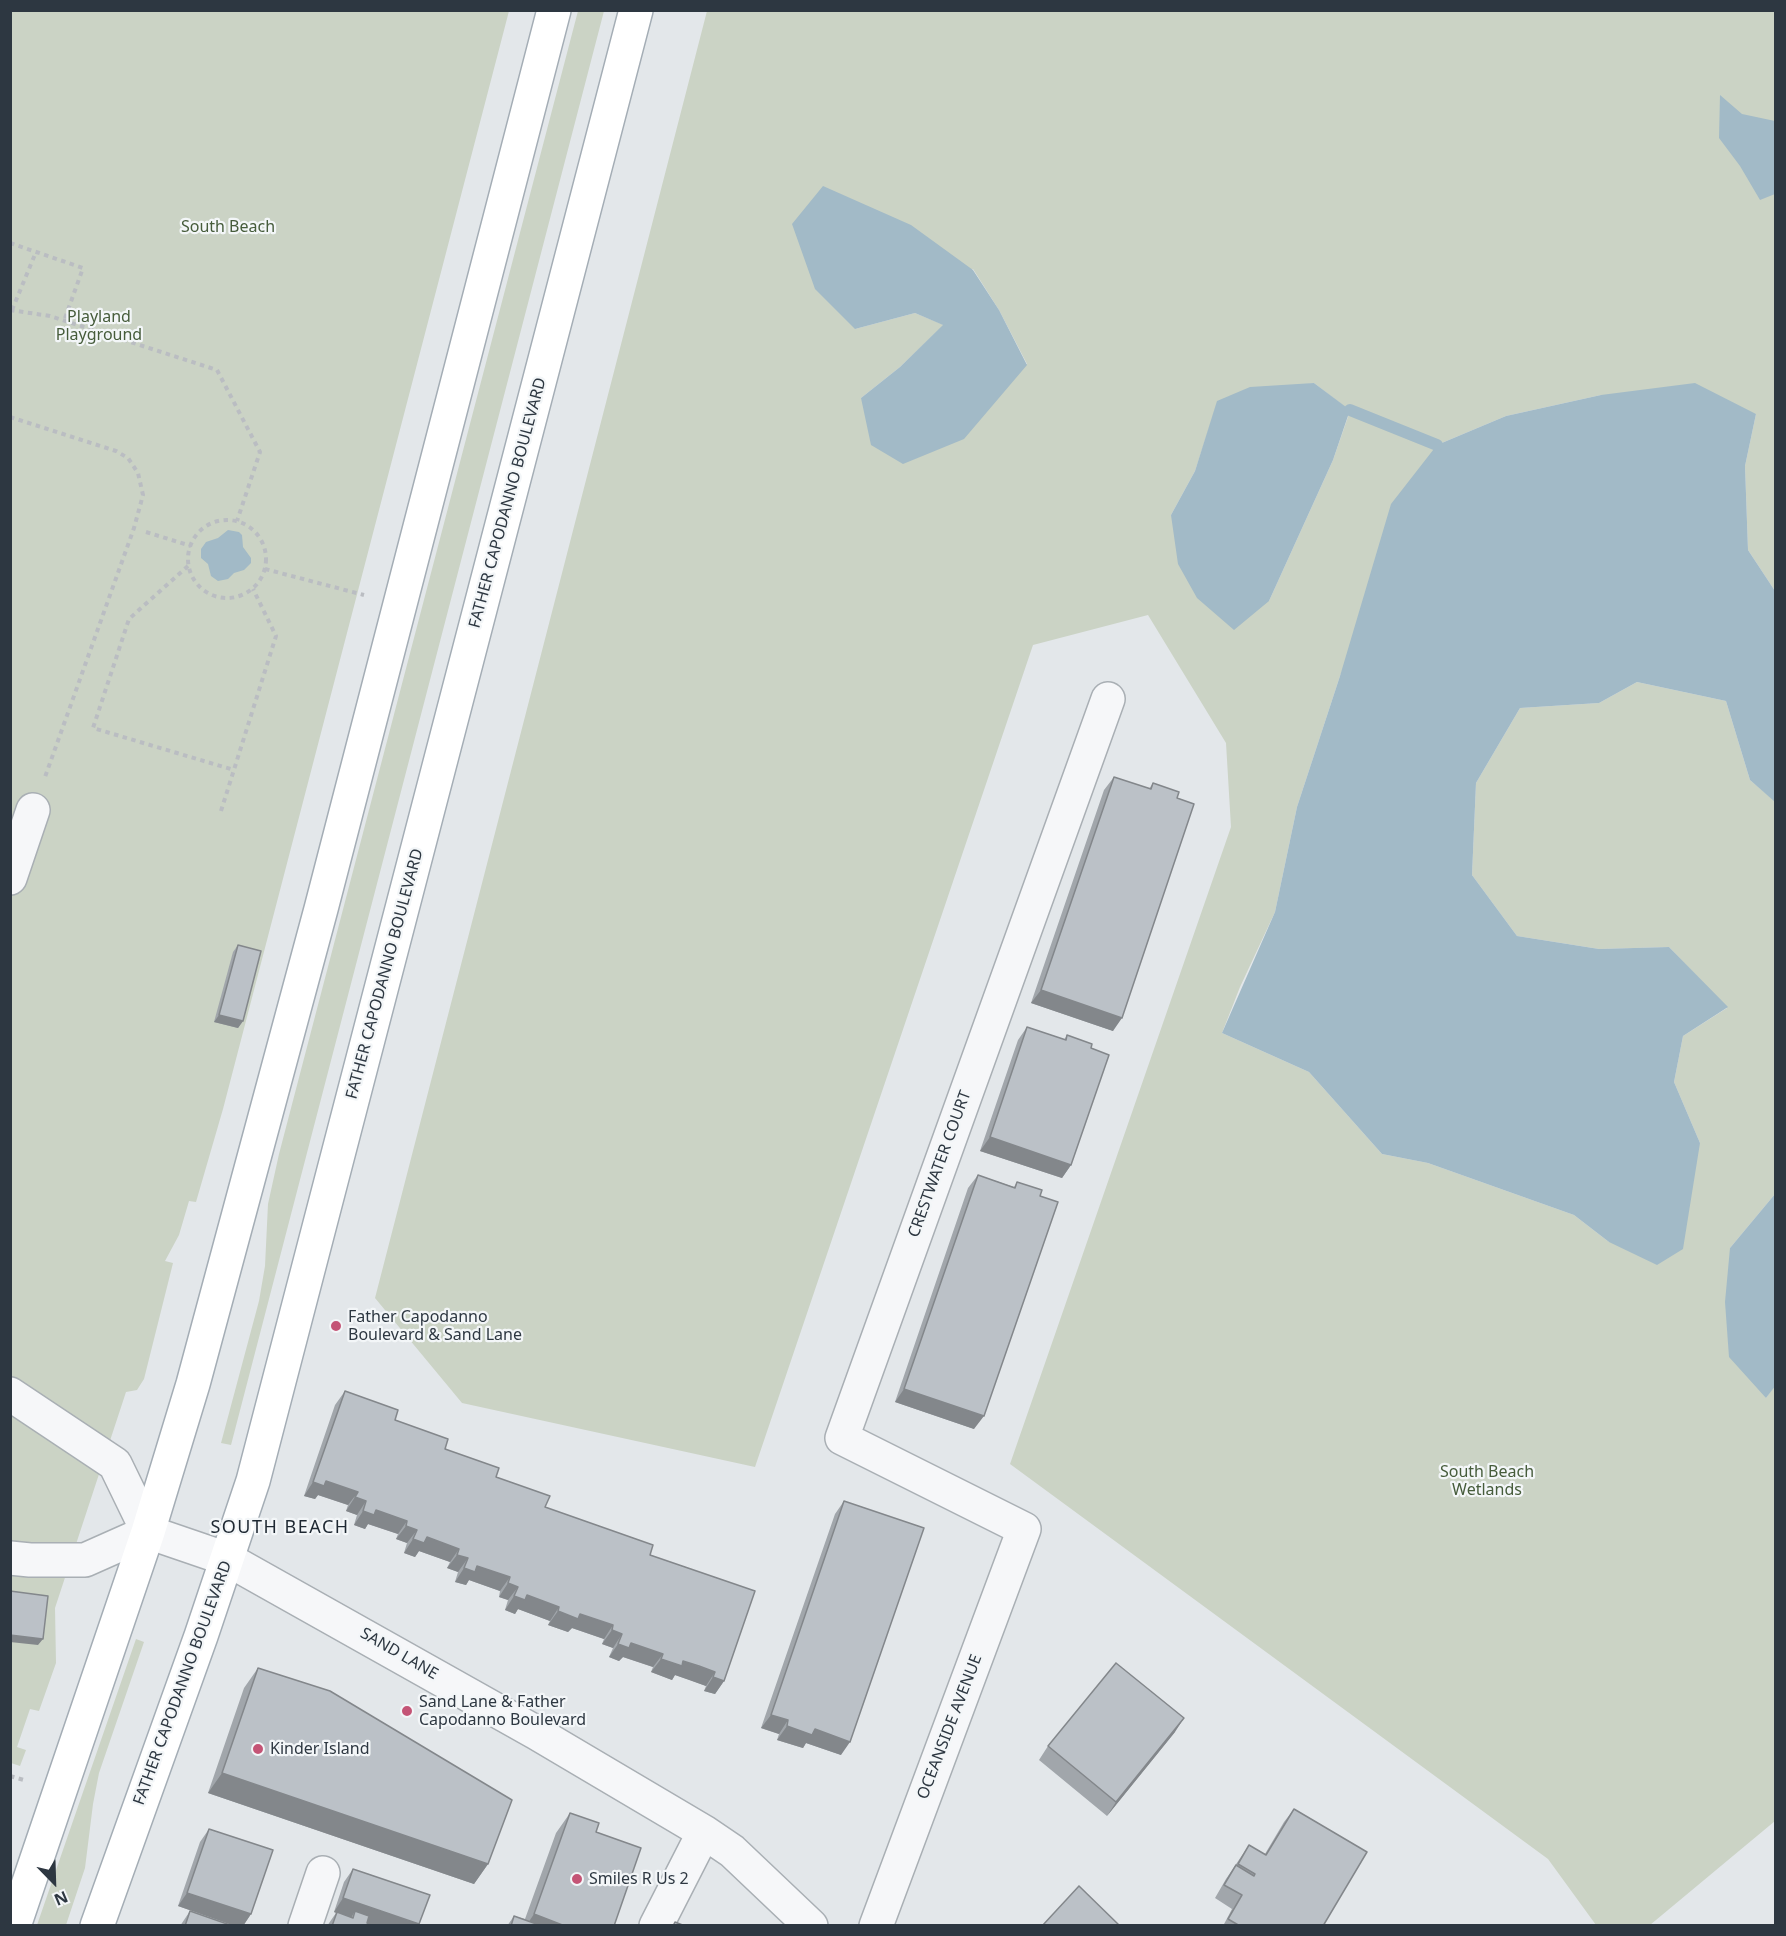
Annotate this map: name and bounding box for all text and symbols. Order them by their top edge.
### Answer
park label: South Beach [181,217,275,237]
park label: Playland Playground [56,307,142,345]
street label: FATHER CAPODANNO BOULEVARD [465,376,551,630]
street label: FATHER CAPODANNO BOULEVARD [342,847,428,1101]
street label: CRESTWATER COURT [905,1088,975,1240]
place label: Father Capodanno Boulevard & Sand Lane [348,1307,522,1345]
marker: Father Capodanno Boulevard & Sand Lane [329,1319,343,1333]
park label: South Beach Wetlands [1440,1462,1534,1500]
district label: SOUTH BEACH [210,1517,350,1539]
street label: FATHER CAPODANNO BOULEVARD [130,1558,236,1808]
street label: SAND LANE [357,1624,441,1684]
street label: OCEANSIDE AVENUE [914,1652,986,1802]
place label: Sand Lane & Father Capodanno Boulevard [419,1692,586,1730]
marker: Sand Lane & Father Capodanno Boulevard [400,1704,414,1718]
place label: Kinder Island [270,1739,369,1759]
marker: Kinder Island [251,1742,265,1756]
north arrow [24,1852,84,1912]
place label: Smiles R Us 2 [589,1869,689,1889]
marker: Smiles R Us 2 [570,1872,584,1886]
text: N [51,1886,71,1911]

